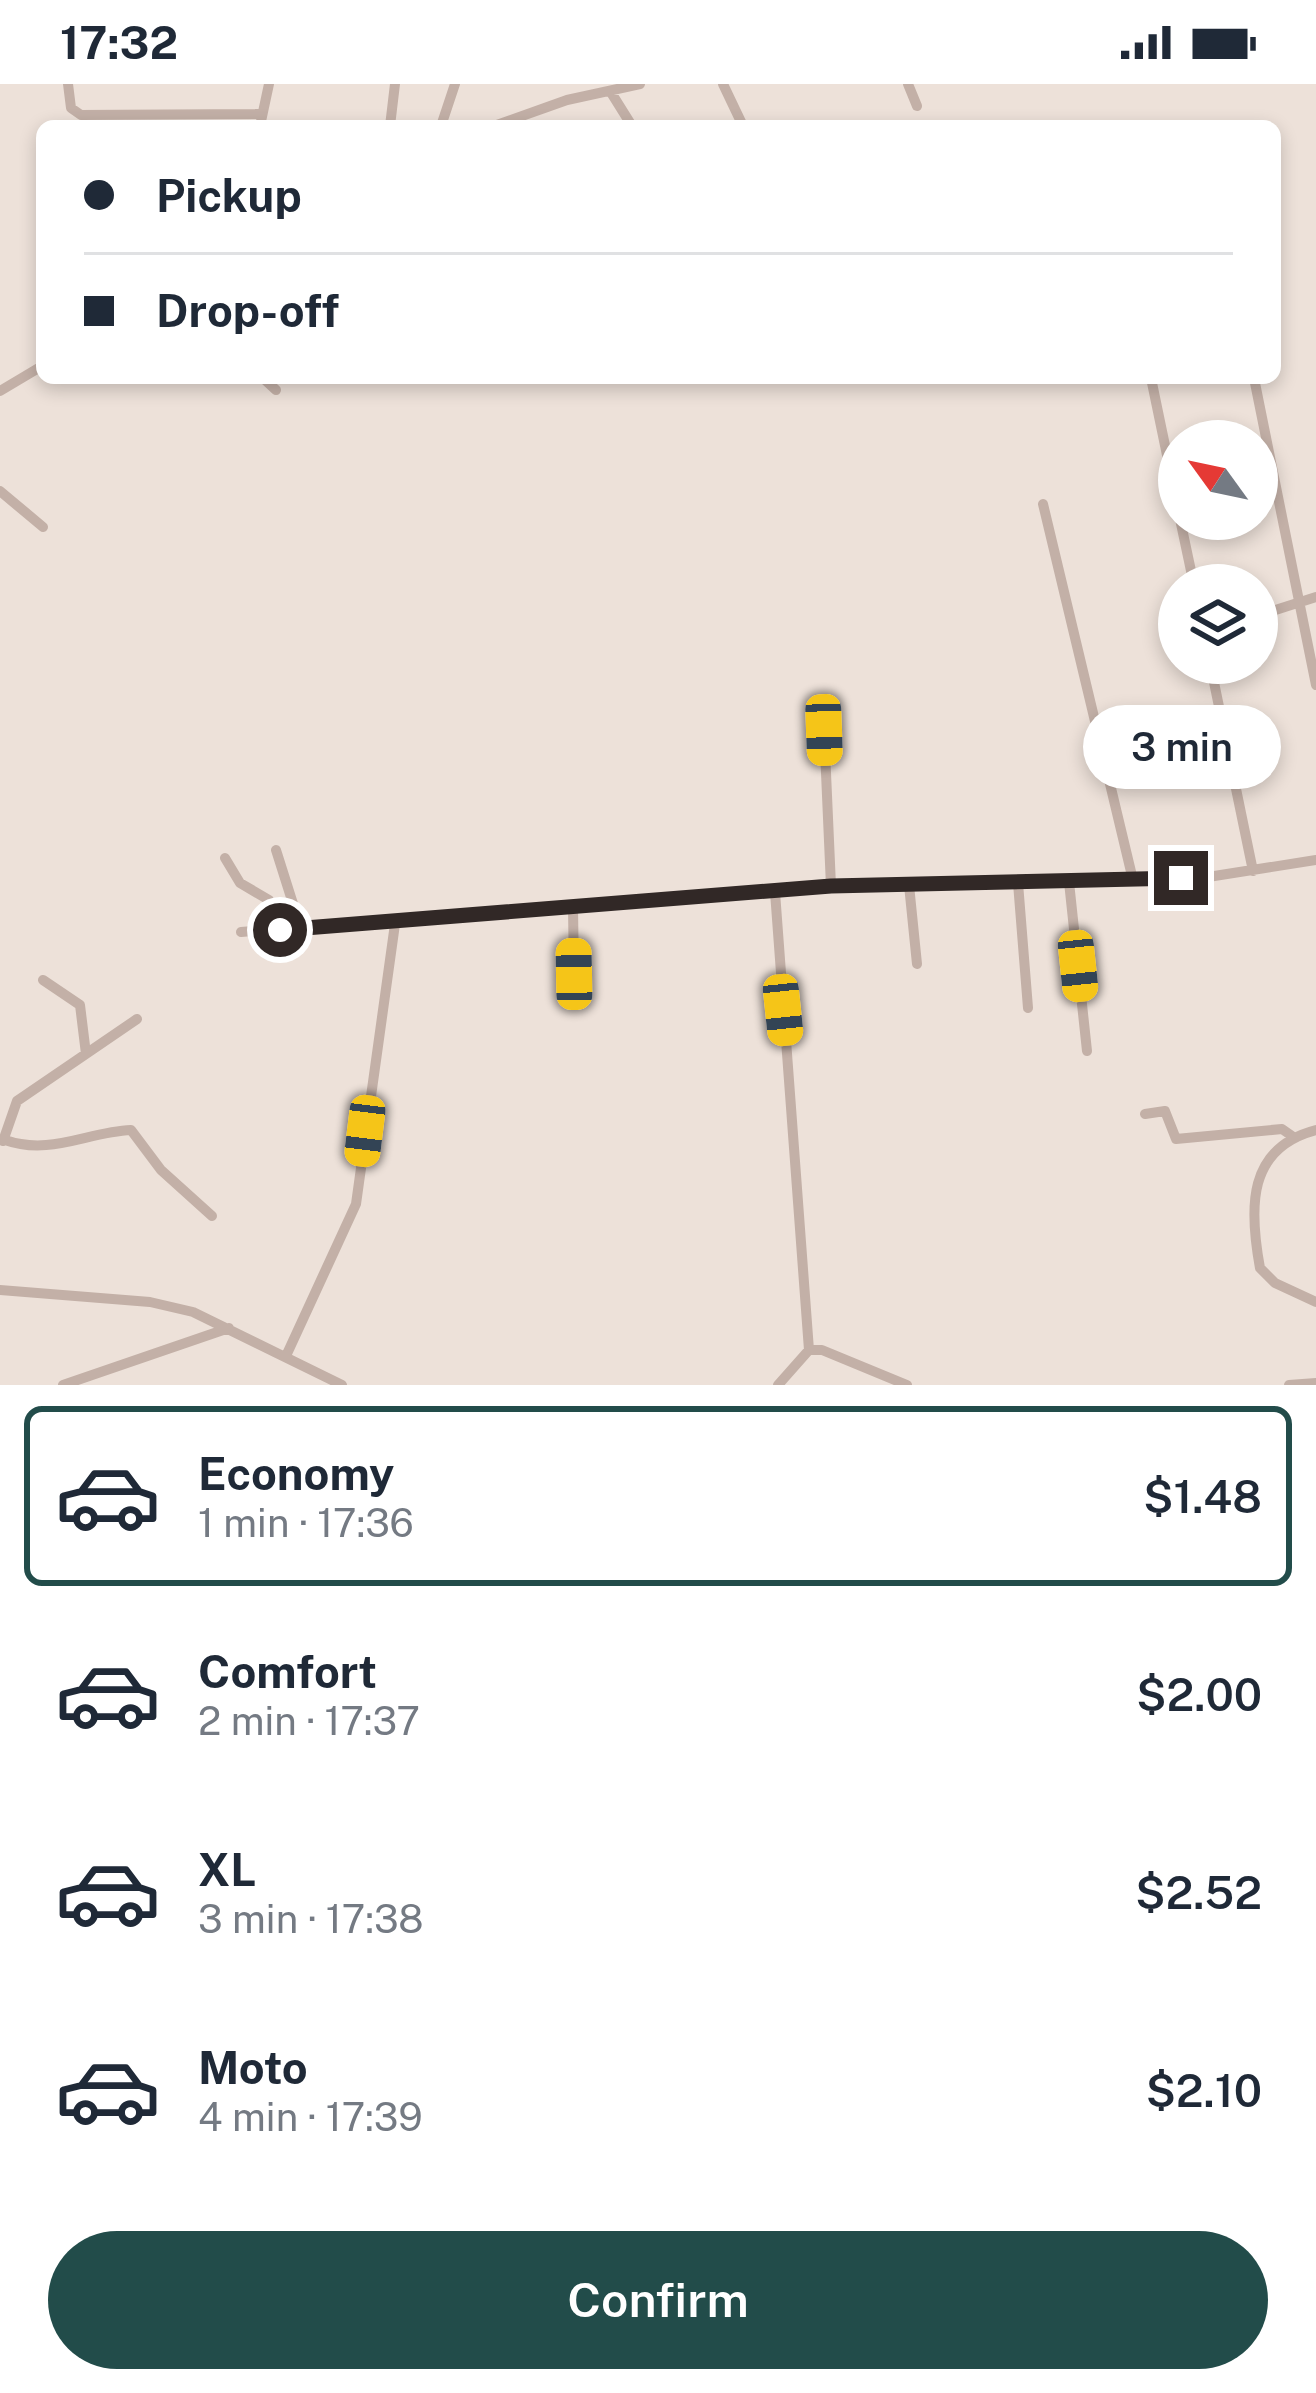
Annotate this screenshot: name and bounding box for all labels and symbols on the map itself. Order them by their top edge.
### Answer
north arrow [1158,420,1278,540]
car [805,693,843,767]
callout: 3 min [1082,704,1280,788]
route end [1154,851,1208,905]
route start [253,903,307,957]
car [1056,928,1100,1004]
car [555,938,593,1010]
car [761,972,805,1048]
car [343,1093,387,1169]

